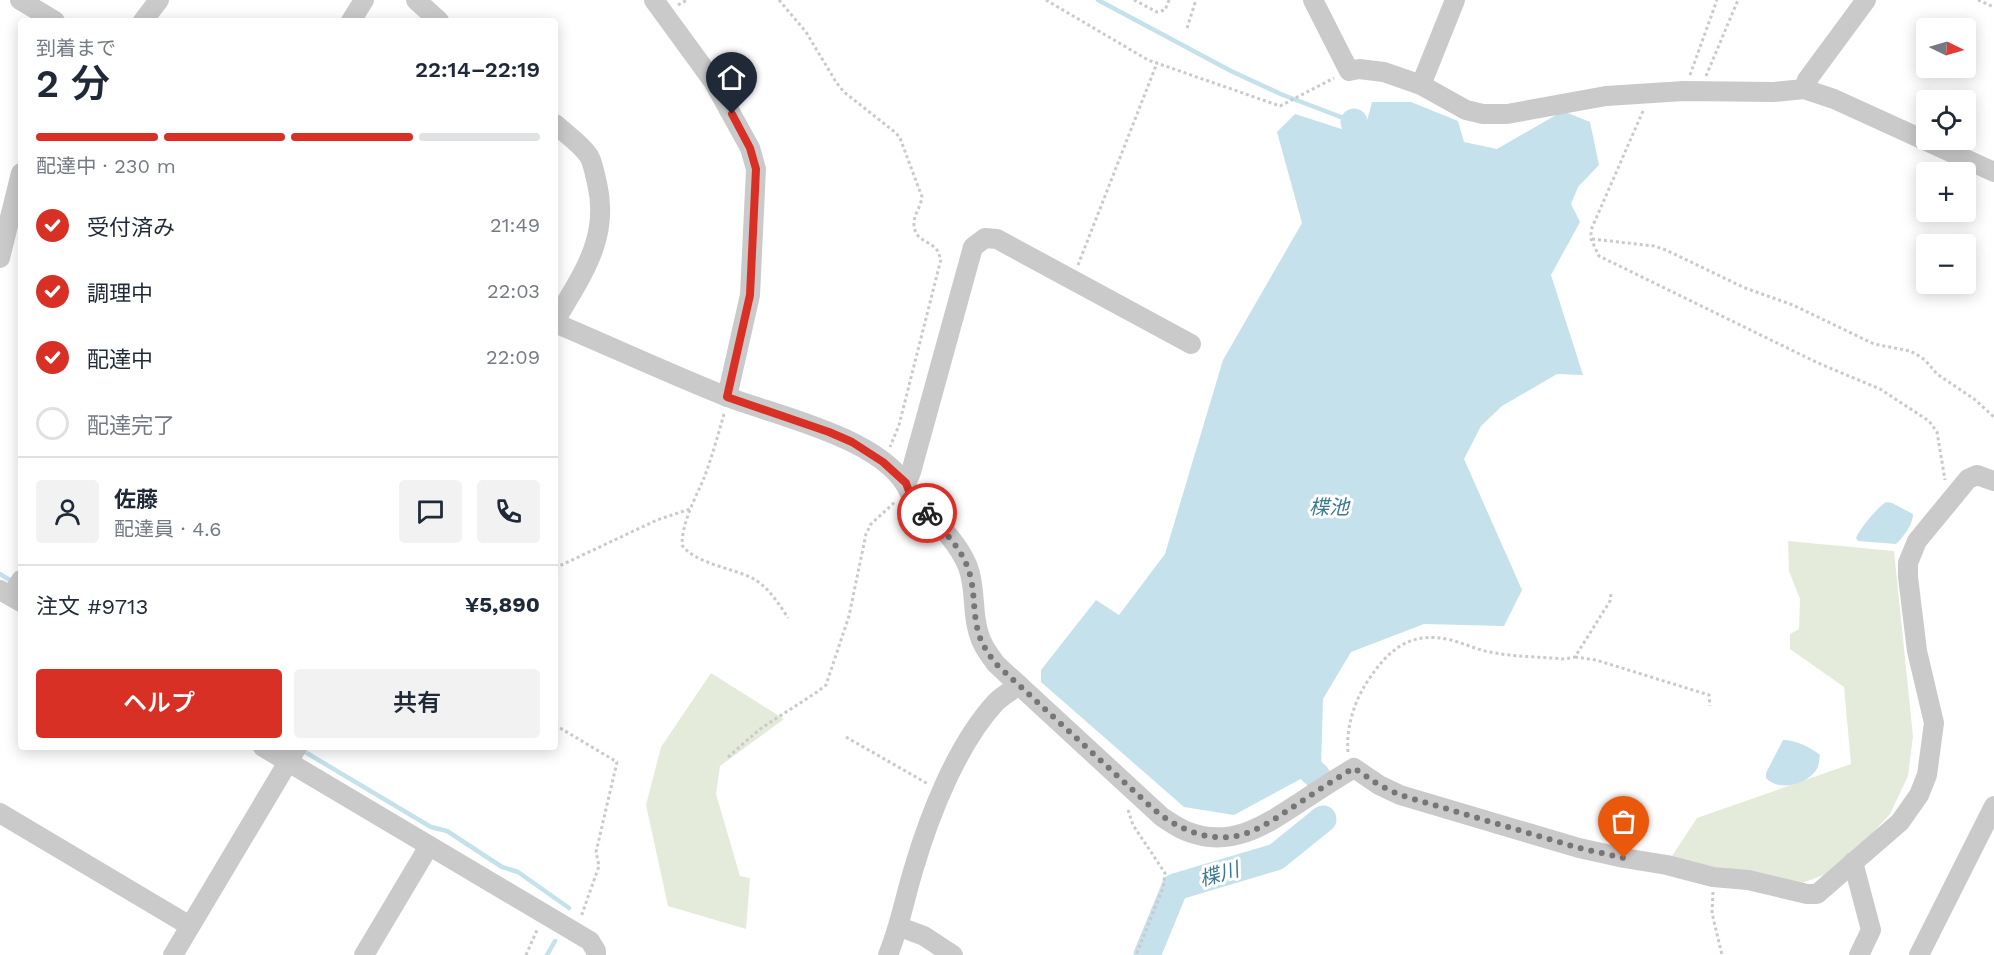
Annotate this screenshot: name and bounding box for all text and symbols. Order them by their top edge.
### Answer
north arrow [1916,18,1976,78]
map controls [1916,18,1976,294]
text: 到着まで [36,36,116,60]
pin [706,52,757,114]
text: 22:14–22:19 [415,57,540,82]
text: 2 分 [36,61,110,106]
icon: home [715,61,748,94]
button: locate [1916,90,1976,150]
text: 配達中 · 230 m [36,154,176,178]
button: + [1916,162,1976,222]
icon: check [36,209,69,242]
text: 21:49 [490,213,540,237]
text: 受付済み [87,215,175,240]
button: − [1916,234,1976,294]
icon: check [36,275,69,308]
text: 22:03 [487,279,540,303]
text: 調理中 [87,281,153,306]
icon: check [36,341,69,374]
text: 22:09 [486,345,540,369]
text: 配達中 [87,347,153,372]
text: 配達完了 [87,413,175,438]
button: person [36,480,99,543]
button: chat [399,480,462,543]
button: phone [477,480,540,543]
courier [897,483,957,543]
text: 佐藤 [114,487,158,512]
water label: 楪池 [1309,495,1351,519]
icon: bike [911,497,944,530]
text: 配達員 · 4.6 [114,517,221,541]
text: ¥5,890 [465,592,540,617]
text: 注文 #9713 [36,594,148,619]
button: ヘルプ [36,669,282,738]
button: 共有 [294,669,540,738]
pin [1598,796,1649,858]
icon: bag [1607,805,1640,838]
water label: 楪川 [1196,856,1243,891]

